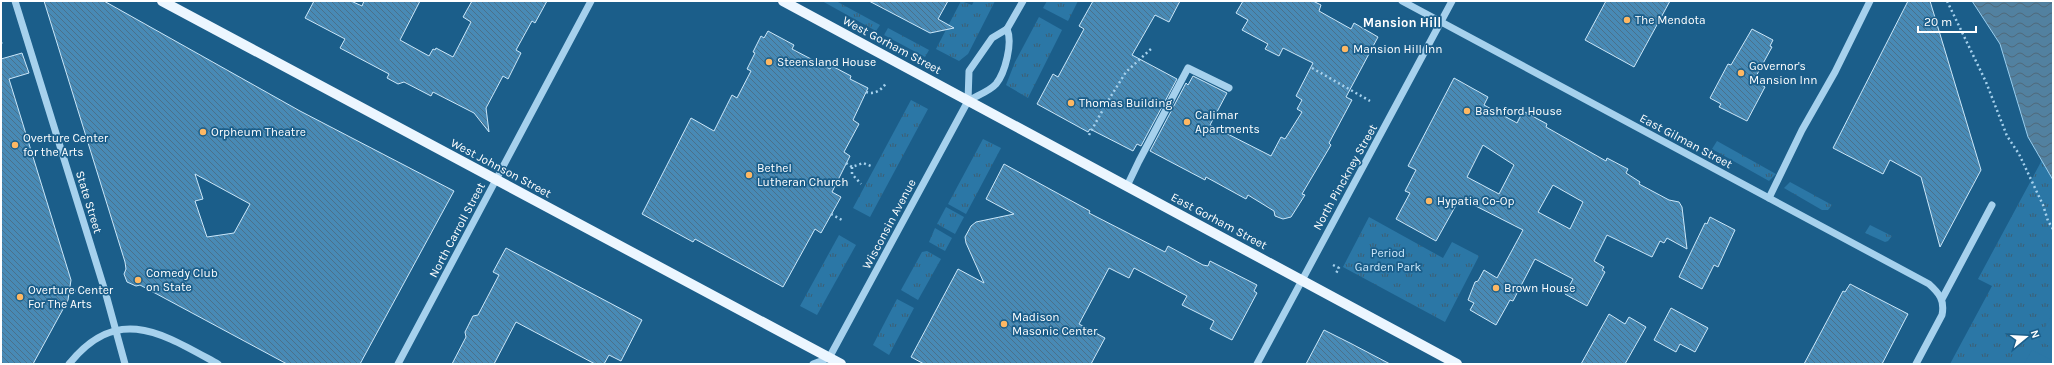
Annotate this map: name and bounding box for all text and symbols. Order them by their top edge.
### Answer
scale bar [1918,8,1976,34]
street label: West Gorham Street [840,13,944,77]
place label: The Mendota [1635,13,1706,27]
district label: Mansion Hill [1363,15,1441,30]
marker: The Mendota [1622,15,1632,25]
text: 20 m [1924,15,1952,29]
place label: Mansion Hill Inn [1353,42,1443,56]
marker: Mansion Hill Inn [1340,44,1350,54]
place label: Steensland House [777,55,876,69]
marker: Steensland House [764,57,774,67]
place label: Governor's Mansion Inn [1749,59,1817,87]
marker: Governor's Mansion Inn [1736,68,1746,78]
place label: Thomas Building [1079,96,1172,110]
marker: Thomas Building [1066,98,1076,108]
place label: Bashford House [1475,104,1562,118]
marker: Bashford House [1462,106,1472,116]
place label: Calimar Apartments [1195,108,1260,136]
street label: East Gilman Street [1637,111,1735,171]
marker: Calimar Apartments [1182,117,1192,127]
street label: North Pinckney Street [1310,121,1380,232]
place label: Orpheum Theatre [211,125,306,139]
marker: Orpheum Theatre [198,127,208,137]
place label: Overture Center for the Arts [23,131,109,159]
street label: West Johnson Street [448,136,554,201]
marker: Overture Center for the Arts [10,140,20,150]
place label: Bethel Lutheran Church [757,161,848,189]
street label: State Street [73,169,105,236]
marker: Bethel Lutheran Church [744,170,754,180]
street label: Wisconsin Avenue [859,177,919,271]
street label: North Carroll Street [426,180,488,280]
street label: East Gorham Street [1169,190,1270,252]
place label: Hypatia Co-Op [1437,194,1515,208]
marker: Hypatia Co-Op [1424,196,1434,206]
park label: Period Garden Park [1355,246,1421,274]
place label: Comedy Club on State [146,266,218,294]
marker: Comedy Club on State [133,275,143,285]
place label: Brown House [1504,281,1575,295]
place label: Overture Center For The Arts [28,283,114,311]
marker: Brown House [1491,283,1501,293]
marker: Overture Center For The Arts [15,292,25,302]
place label: Madison Masonic Center [1012,310,1098,338]
north arrow [2006,317,2046,357]
marker: Madison Masonic Center [999,319,1009,329]
text: N [2028,328,2042,340]

